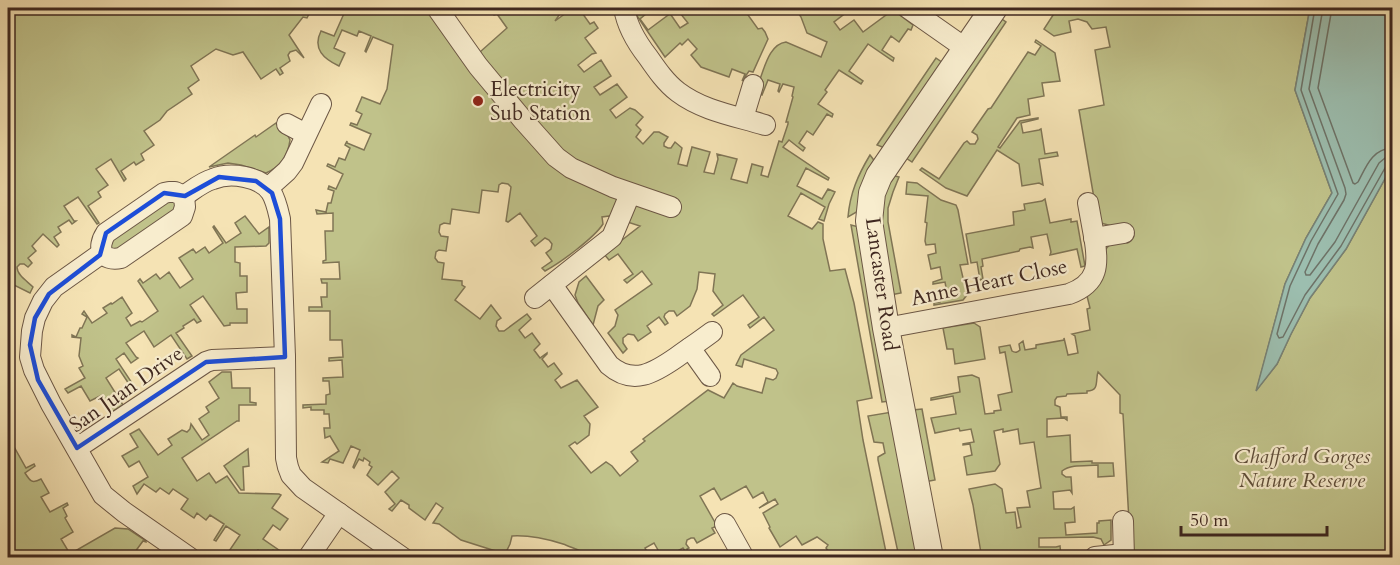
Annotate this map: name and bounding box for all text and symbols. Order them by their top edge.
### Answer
place label: Electricity Sub Station [490,75,591,128]
marker: Electricity Sub Station [471,94,485,108]
street label: Lancaster Road [858,215,905,353]
street label: Anne Heart Close [908,252,1070,313]
street label: San Juan Drive [63,339,189,440]
park label: Chafford Gorges Nature Reserve [1234,442,1370,495]
scale bar [1181,499,1326,537]
text: 50 m [1190,508,1229,533]

